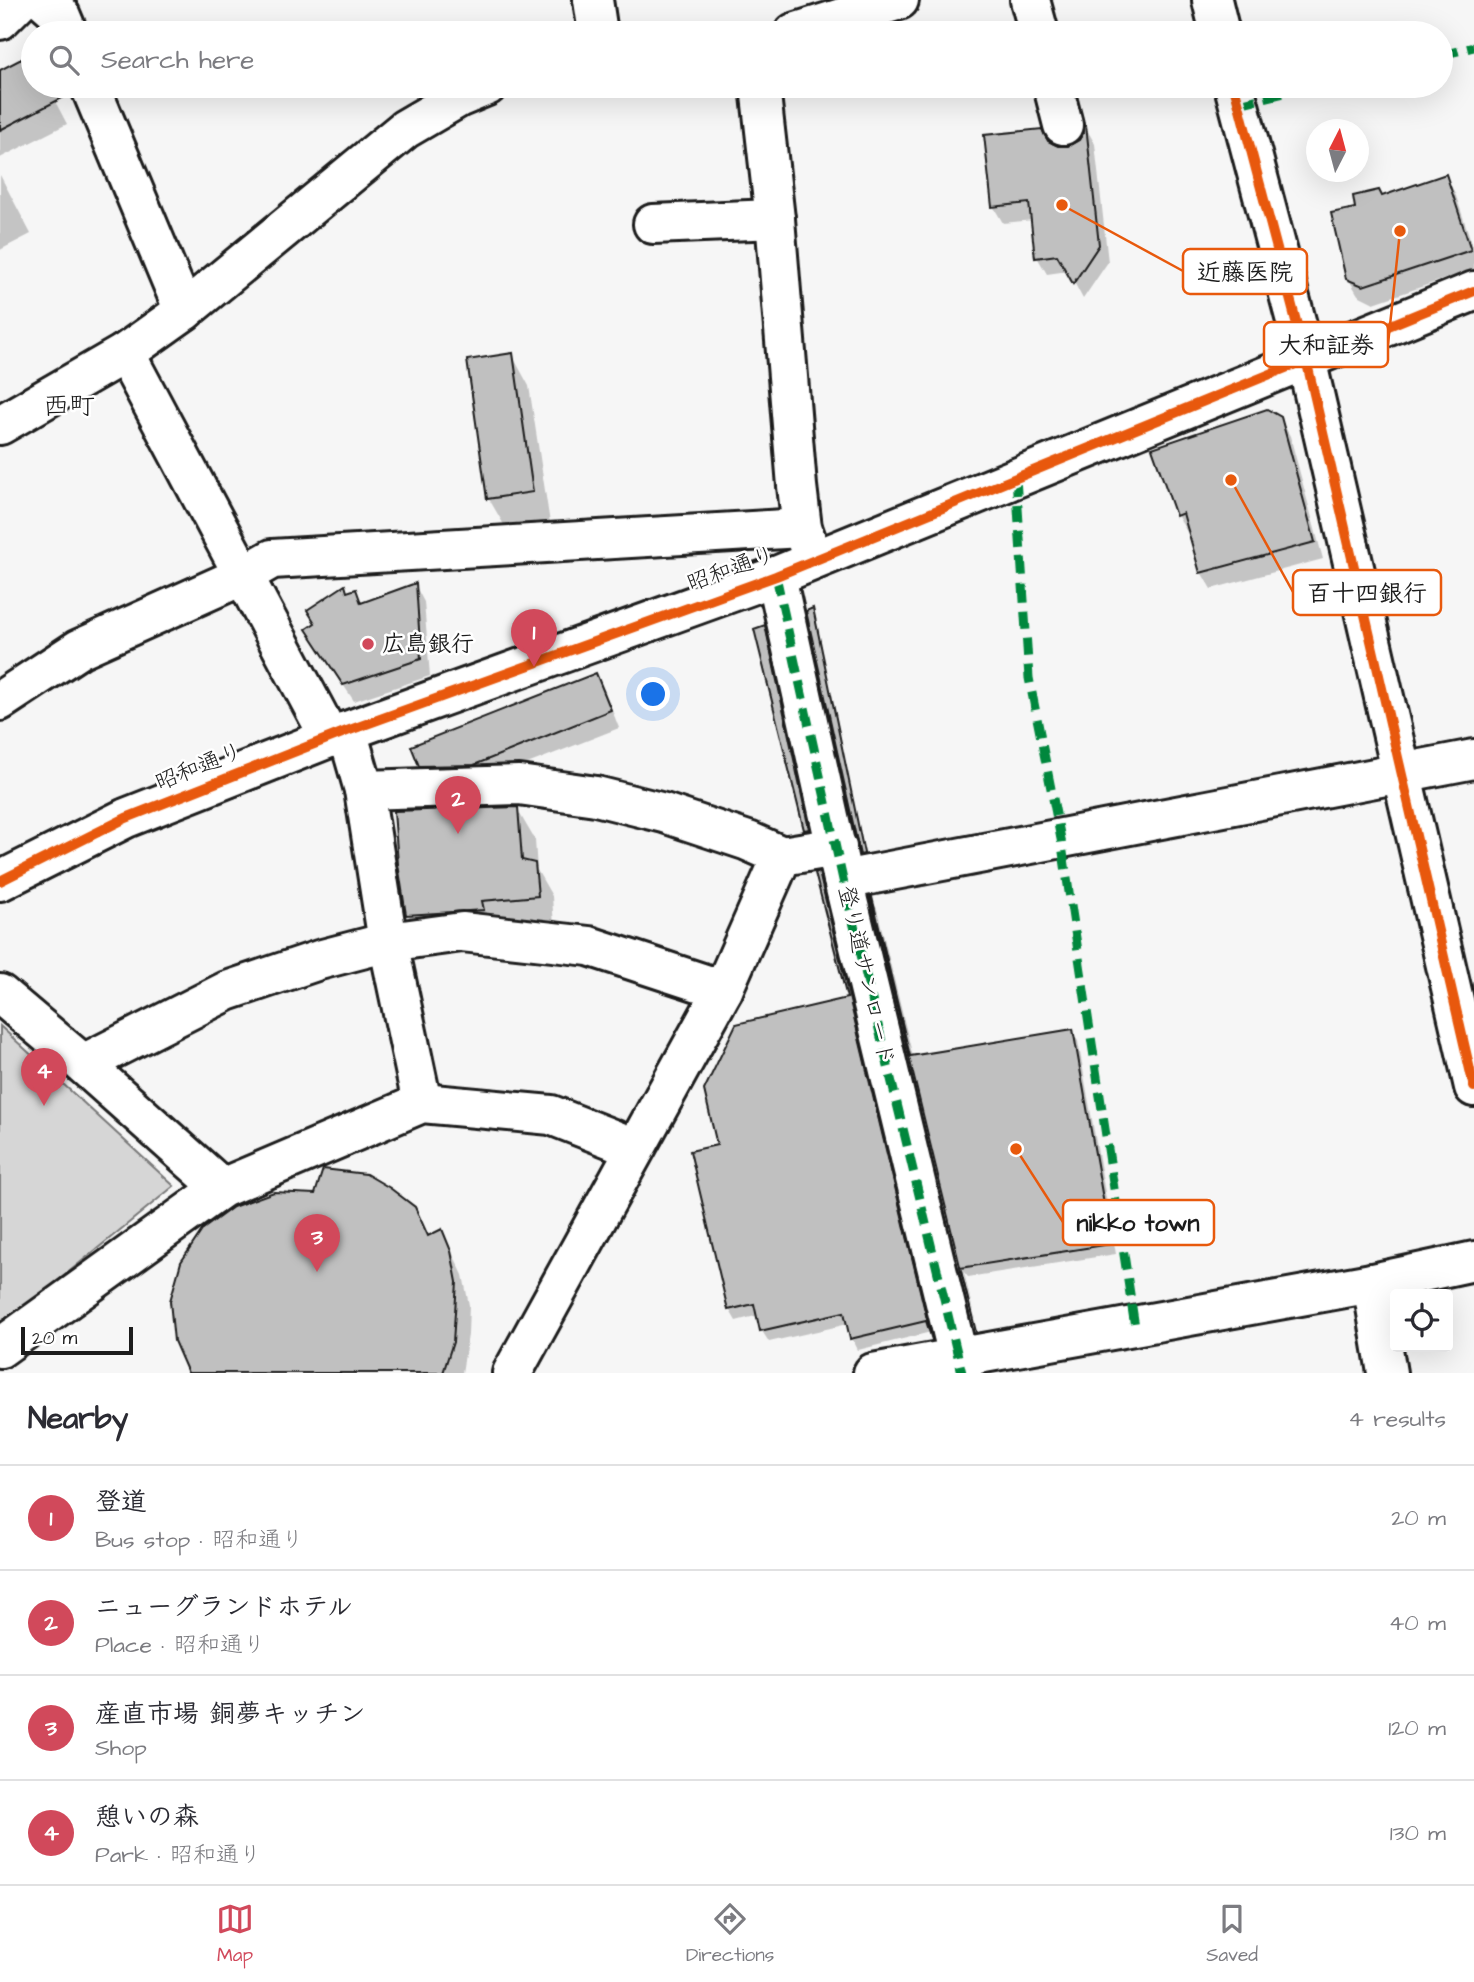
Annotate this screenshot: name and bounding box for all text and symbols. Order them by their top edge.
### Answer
search box [21,21,1453,98]
icon: search [45,41,83,79]
text: Search here [101,42,254,78]
north arrow [1306,119,1369,182]
callout: 近藤医院 [1183,249,1307,294]
text: 近藤医院 [1197,256,1293,290]
callout: 大和証券 [1264,322,1388,367]
text: 大和証券 [1278,329,1374,363]
district label: 西町 [43,388,95,424]
street label: 昭和通り [682,538,780,600]
callout: 百十四銀行 [1293,570,1441,615]
text: 百十四銀行 [1307,577,1427,611]
pin: 1 [511,609,557,667]
place label: 広島銀行 [382,628,474,660]
marker: 広島銀行 [360,636,376,652]
your location [636,677,670,711]
street label: 昭和通り [150,735,248,799]
pin: 2 [435,776,481,834]
street label: 登り道サンロード [830,882,902,1068]
pin: 4 [21,1048,67,1106]
callout: nikko town [1063,1200,1214,1245]
text: nikko town [1077,1207,1199,1241]
pin: 3 [294,1214,340,1272]
map controls [1390,1289,1453,1352]
button: locate [1390,1289,1453,1352]
scale bar [21,1324,133,1356]
text: 20 m [32,1325,77,1352]
text: Nearby [28,1398,128,1440]
text: 4 results [1348,1403,1446,1435]
text: 登道 [95,1484,147,1520]
text: 1 [50,1502,52,1534]
text: 20 m [1391,1502,1446,1534]
text: Bus stop · 昭和通り [95,1524,304,1556]
text: ニューグランドホテル [95,1589,353,1625]
text: 2 [44,1607,58,1639]
text: 40 m [1389,1607,1446,1639]
text: Place · 昭和通り [95,1629,266,1661]
text: 産直市場 銅夢キッチン [95,1696,365,1732]
text: 3 [45,1712,57,1744]
text: 120 m [1388,1712,1446,1744]
text: Shop [95,1732,147,1764]
text: 憩いの森 [95,1799,199,1835]
text: 4 [43,1817,59,1849]
text: 130 m [1390,1817,1446,1849]
text: Park · 昭和通り [95,1839,262,1871]
tab: Map [216,1900,254,1969]
tab: Directions [686,1900,774,1969]
tab: Saved [1206,1900,1258,1969]

